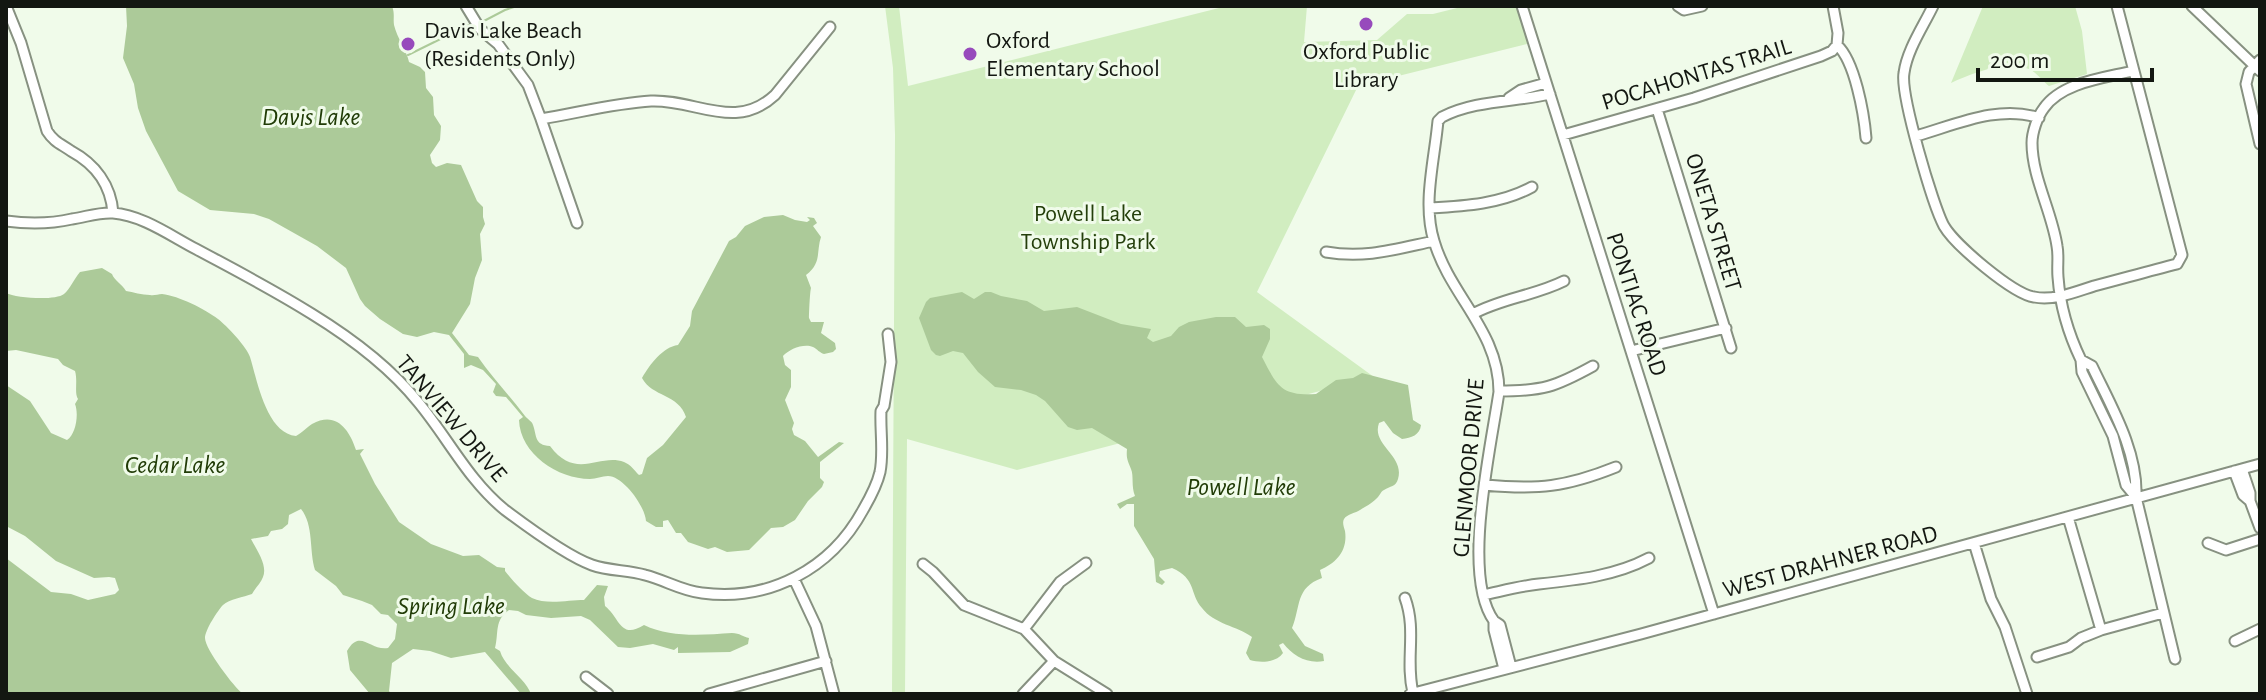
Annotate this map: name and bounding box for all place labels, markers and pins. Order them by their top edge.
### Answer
marker: Oxford Public Library [1357,15,1375,33]
place label: Davis Lake Beach (Residents Only) [424,19,582,71]
place label: Oxford Elementary School [986,29,1160,81]
marker: Davis Lake Beach (Residents Only) [399,35,417,53]
place label: Oxford Public Library [1303,40,1429,92]
marker: Oxford Elementary School [961,45,979,63]

